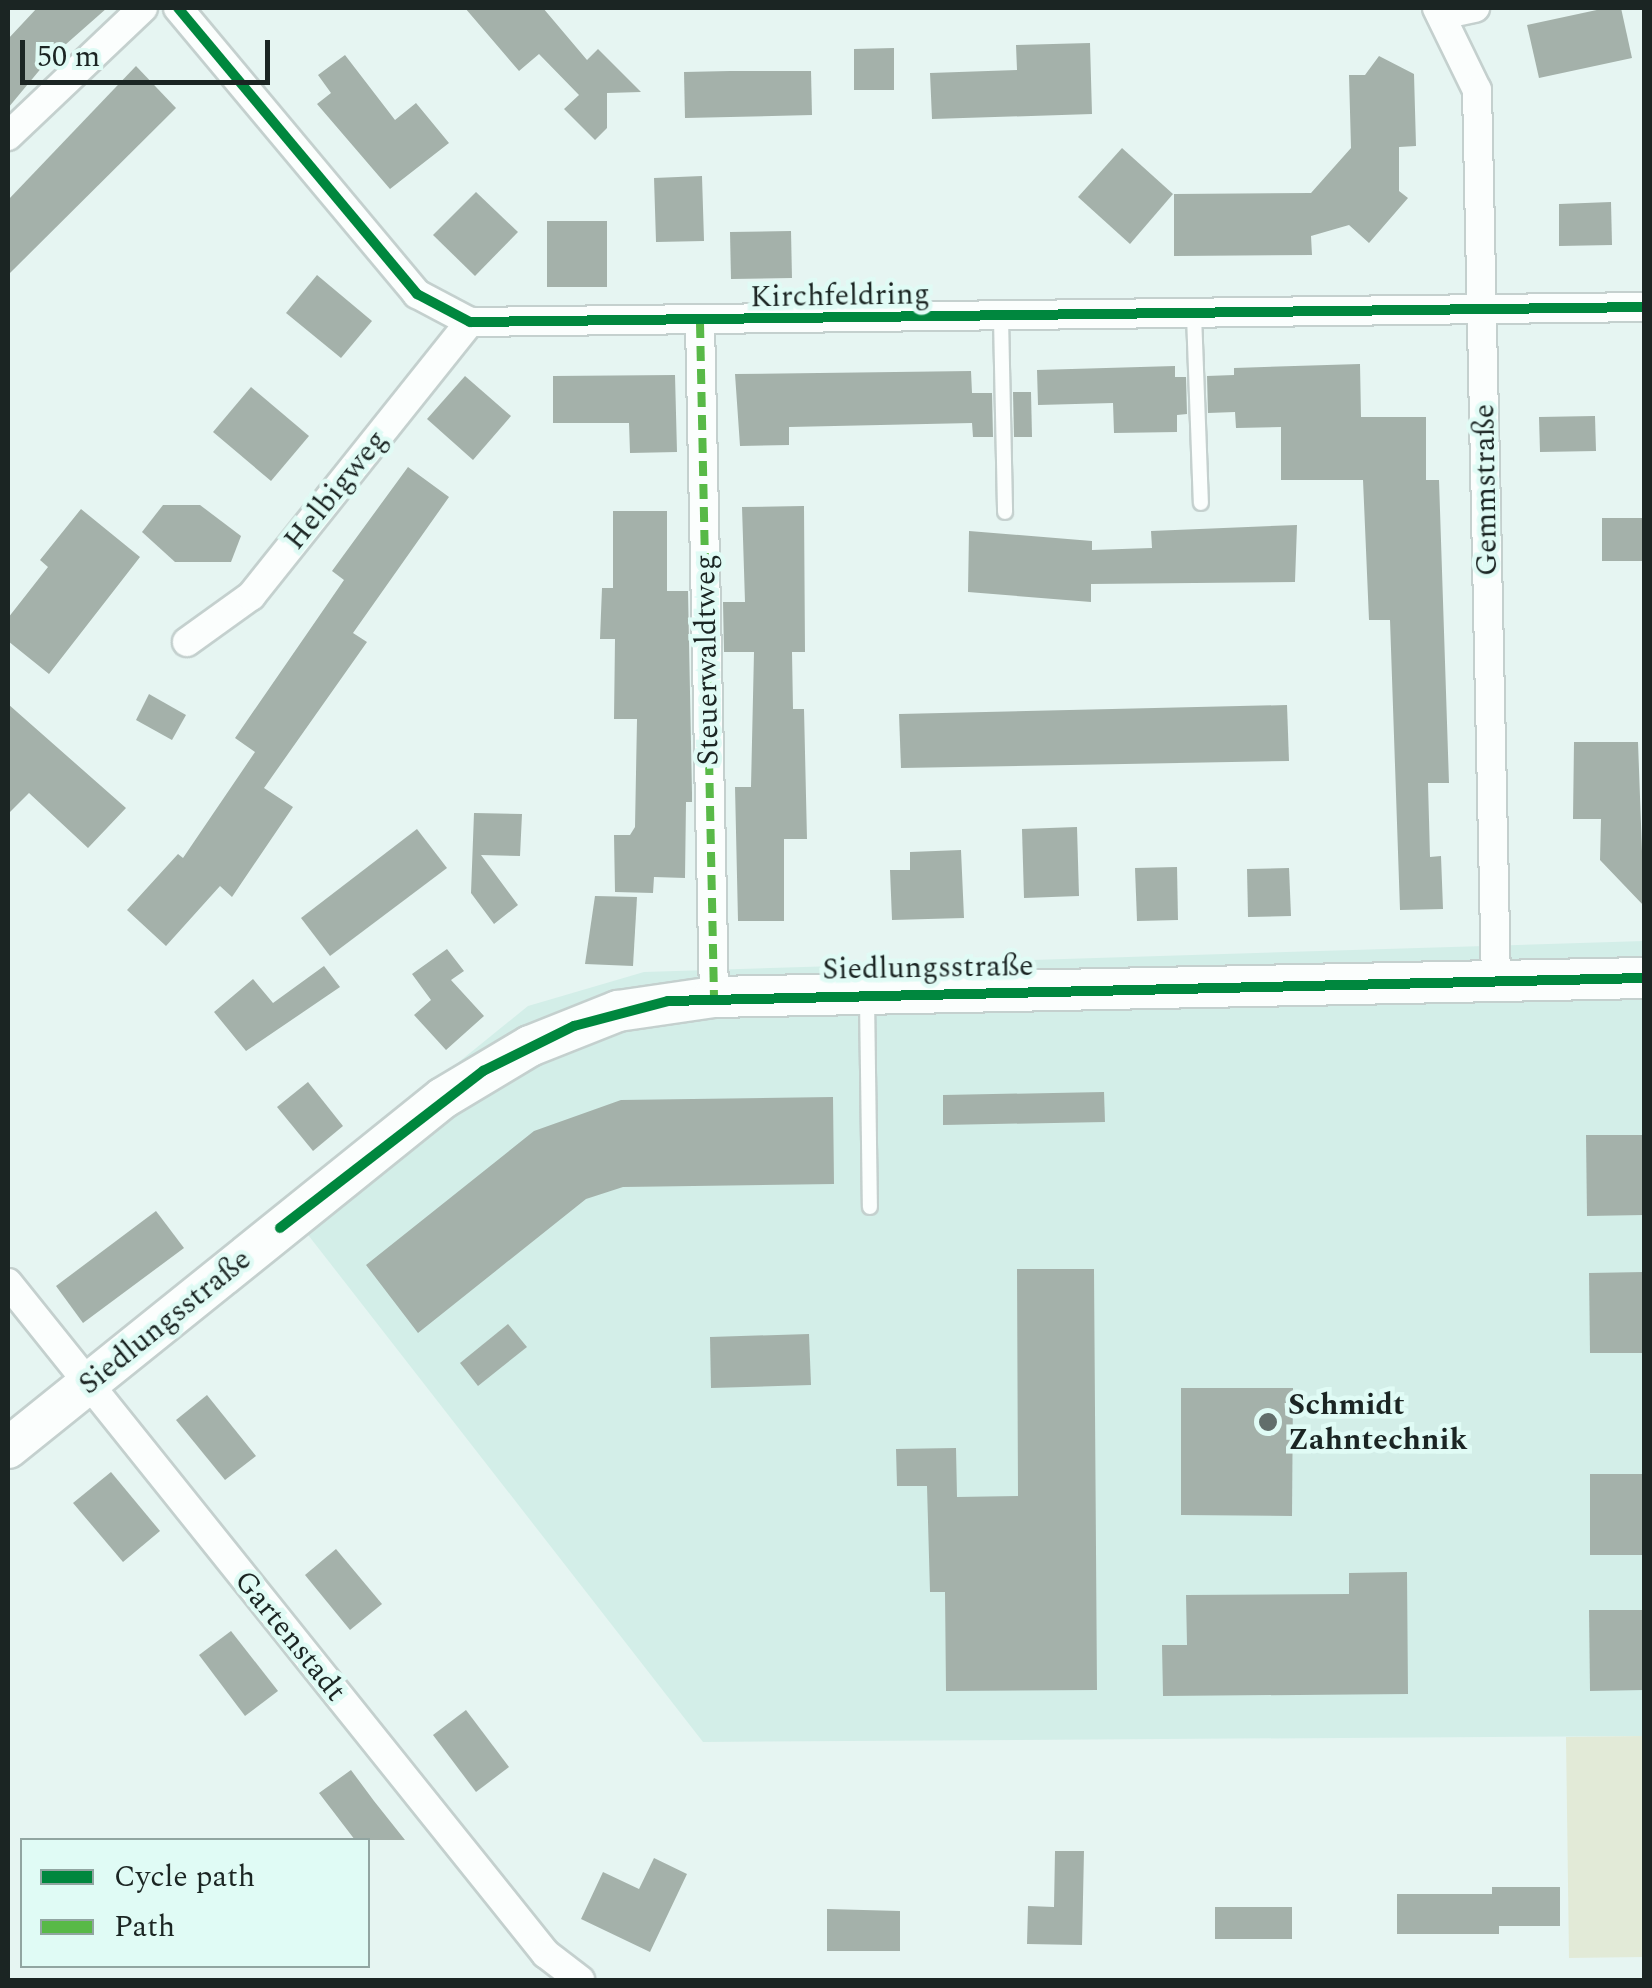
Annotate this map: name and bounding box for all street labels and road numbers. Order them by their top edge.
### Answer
street label: Kirchfeldring [750,276,930,316]
street label: Gemmstraße [1466,404,1506,576]
street label: Helbigweg [277,423,395,557]
street label: Steuerwaldtweg [687,554,727,766]
street label: Siedlungsstraße [822,948,1034,988]
street label: Siedlungsstraße [72,1241,258,1403]
street label: Gartenstadt [226,1563,354,1709]

